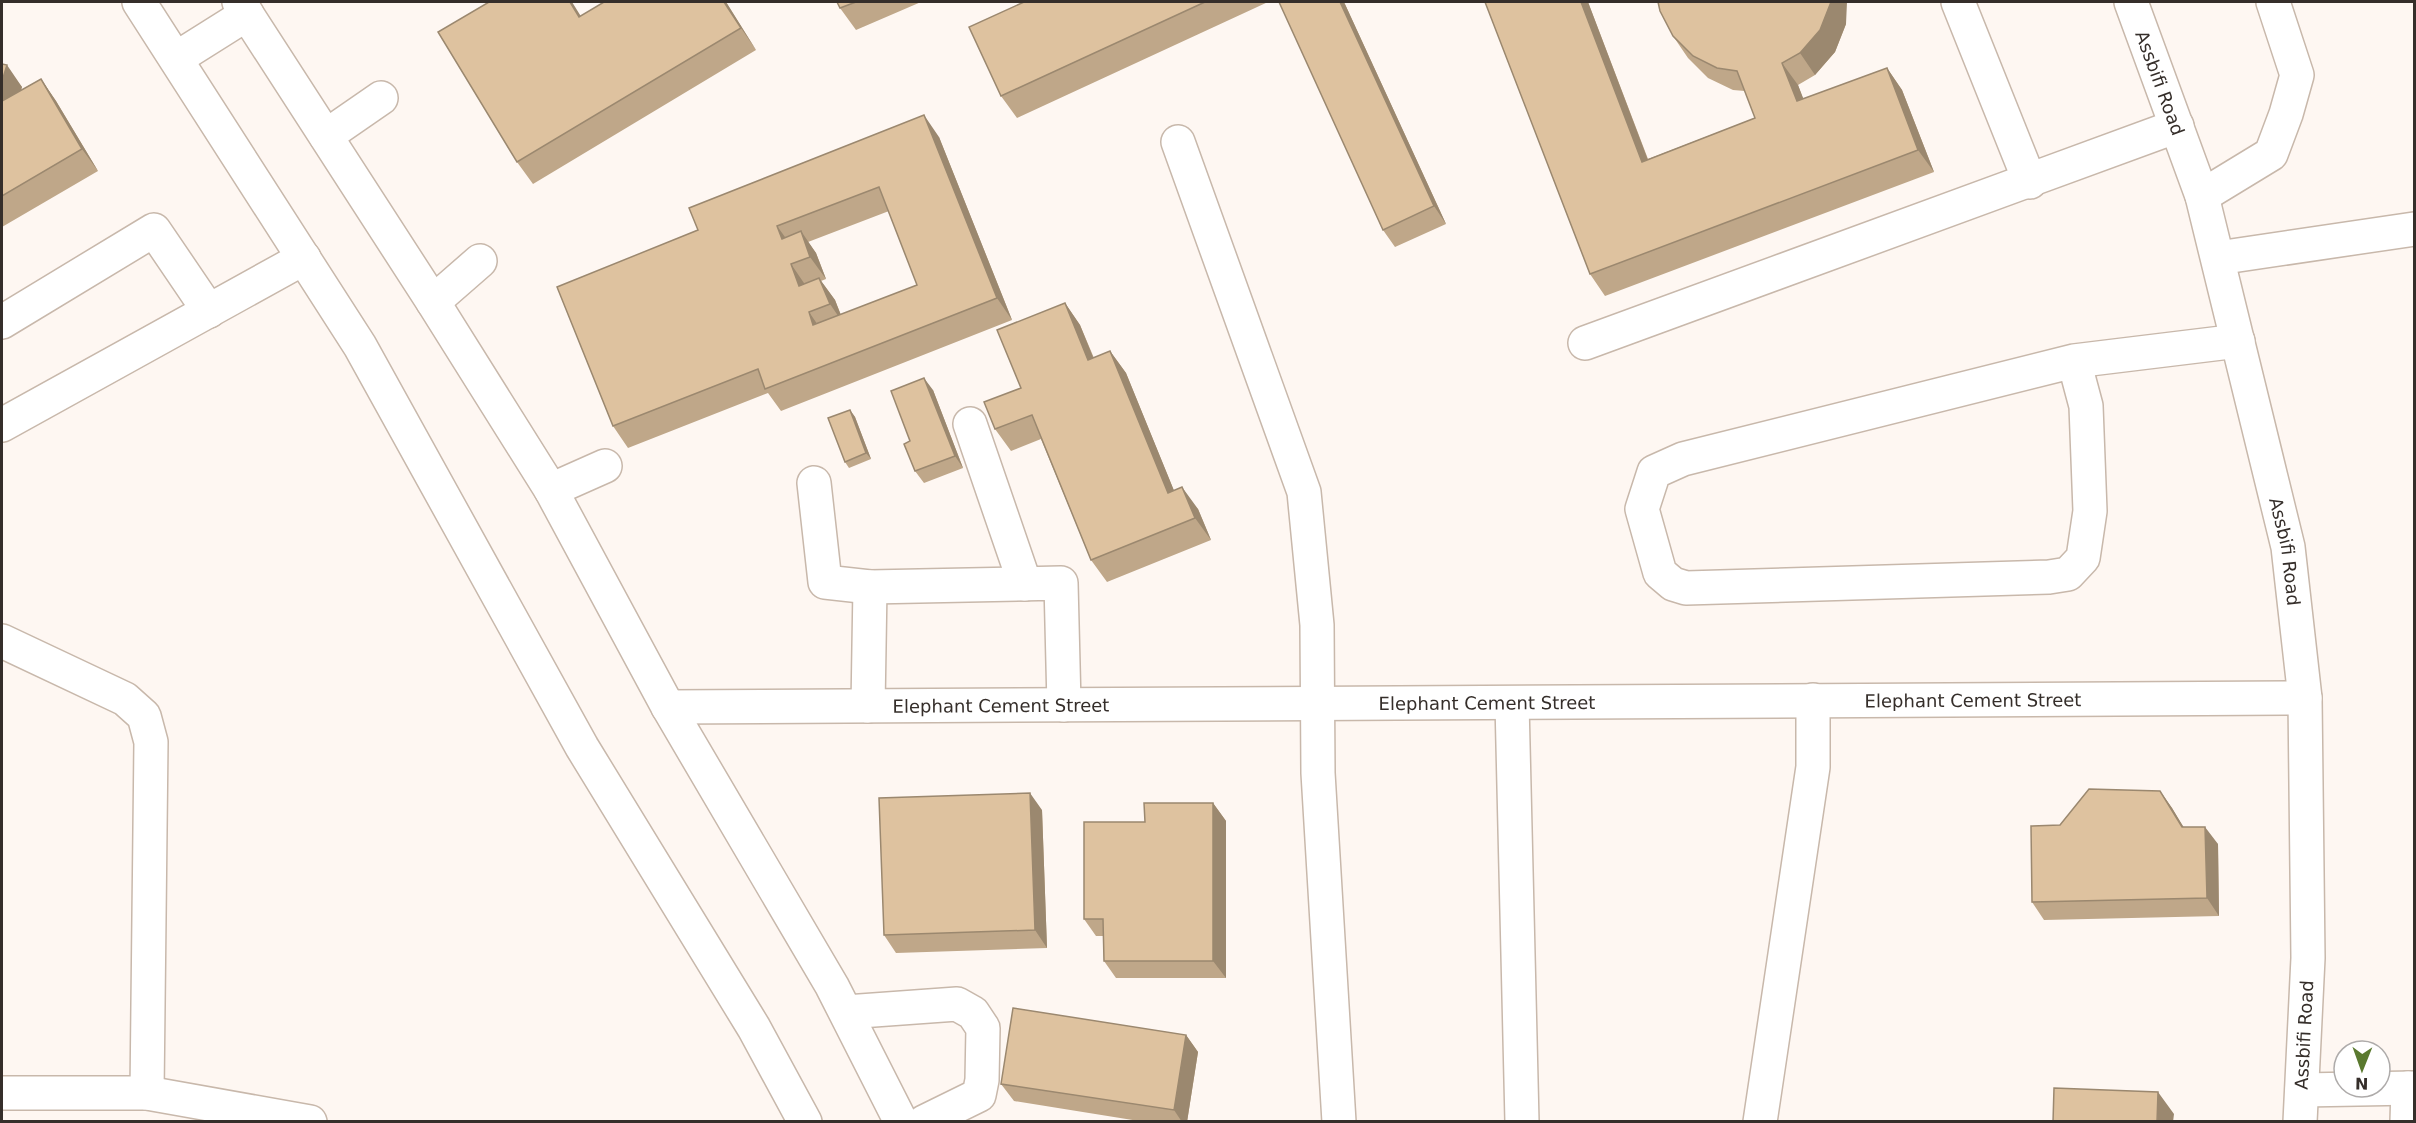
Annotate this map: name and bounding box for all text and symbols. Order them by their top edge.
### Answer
street label: Assbifi Road [2132,28,2189,138]
street label: Assbifi Road [2266,495,2305,607]
street label: Elephant Cement Street [1865,689,2081,711]
street label: Elephant Cement Street [1379,691,1595,714]
street label: Elephant Cement Street [893,694,1109,716]
street label: Assbifi Road [2291,980,2317,1090]
north arrow [2332,1039,2392,1099]
text: N [2355,1074,2369,1093]

